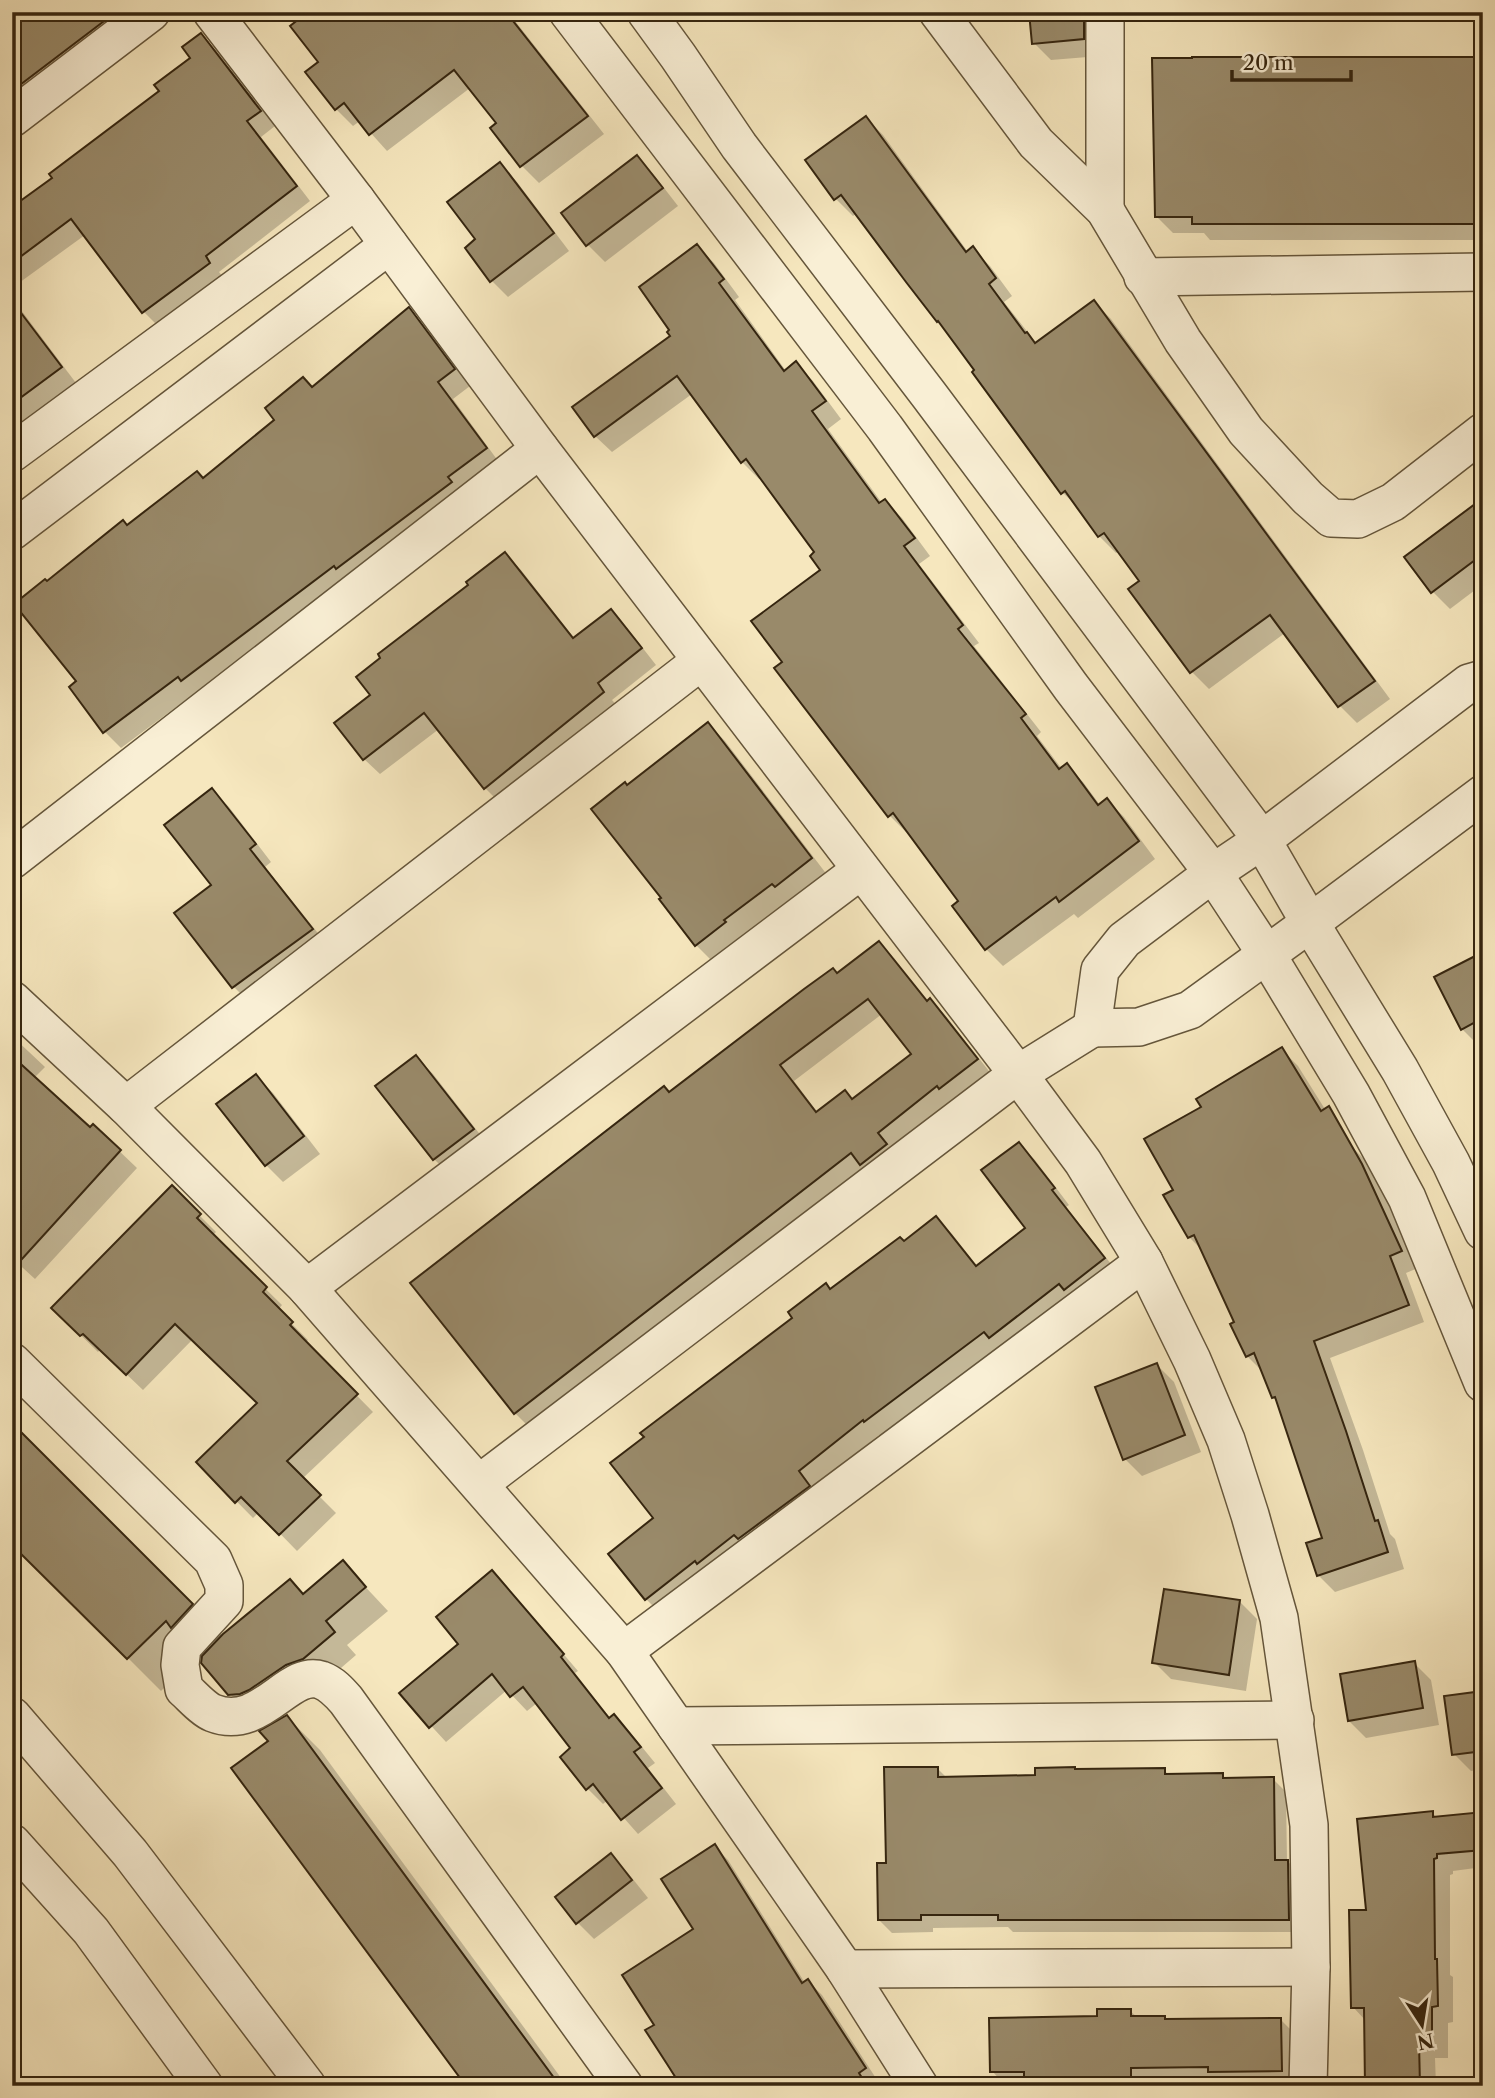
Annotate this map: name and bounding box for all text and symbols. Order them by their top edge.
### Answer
scale bar [1232,38,1352,82]
text: 20 m [1243,50,1294,75]
north arrow [1386,1990,1456,2060]
text: N [1415,2028,1436,2054]

